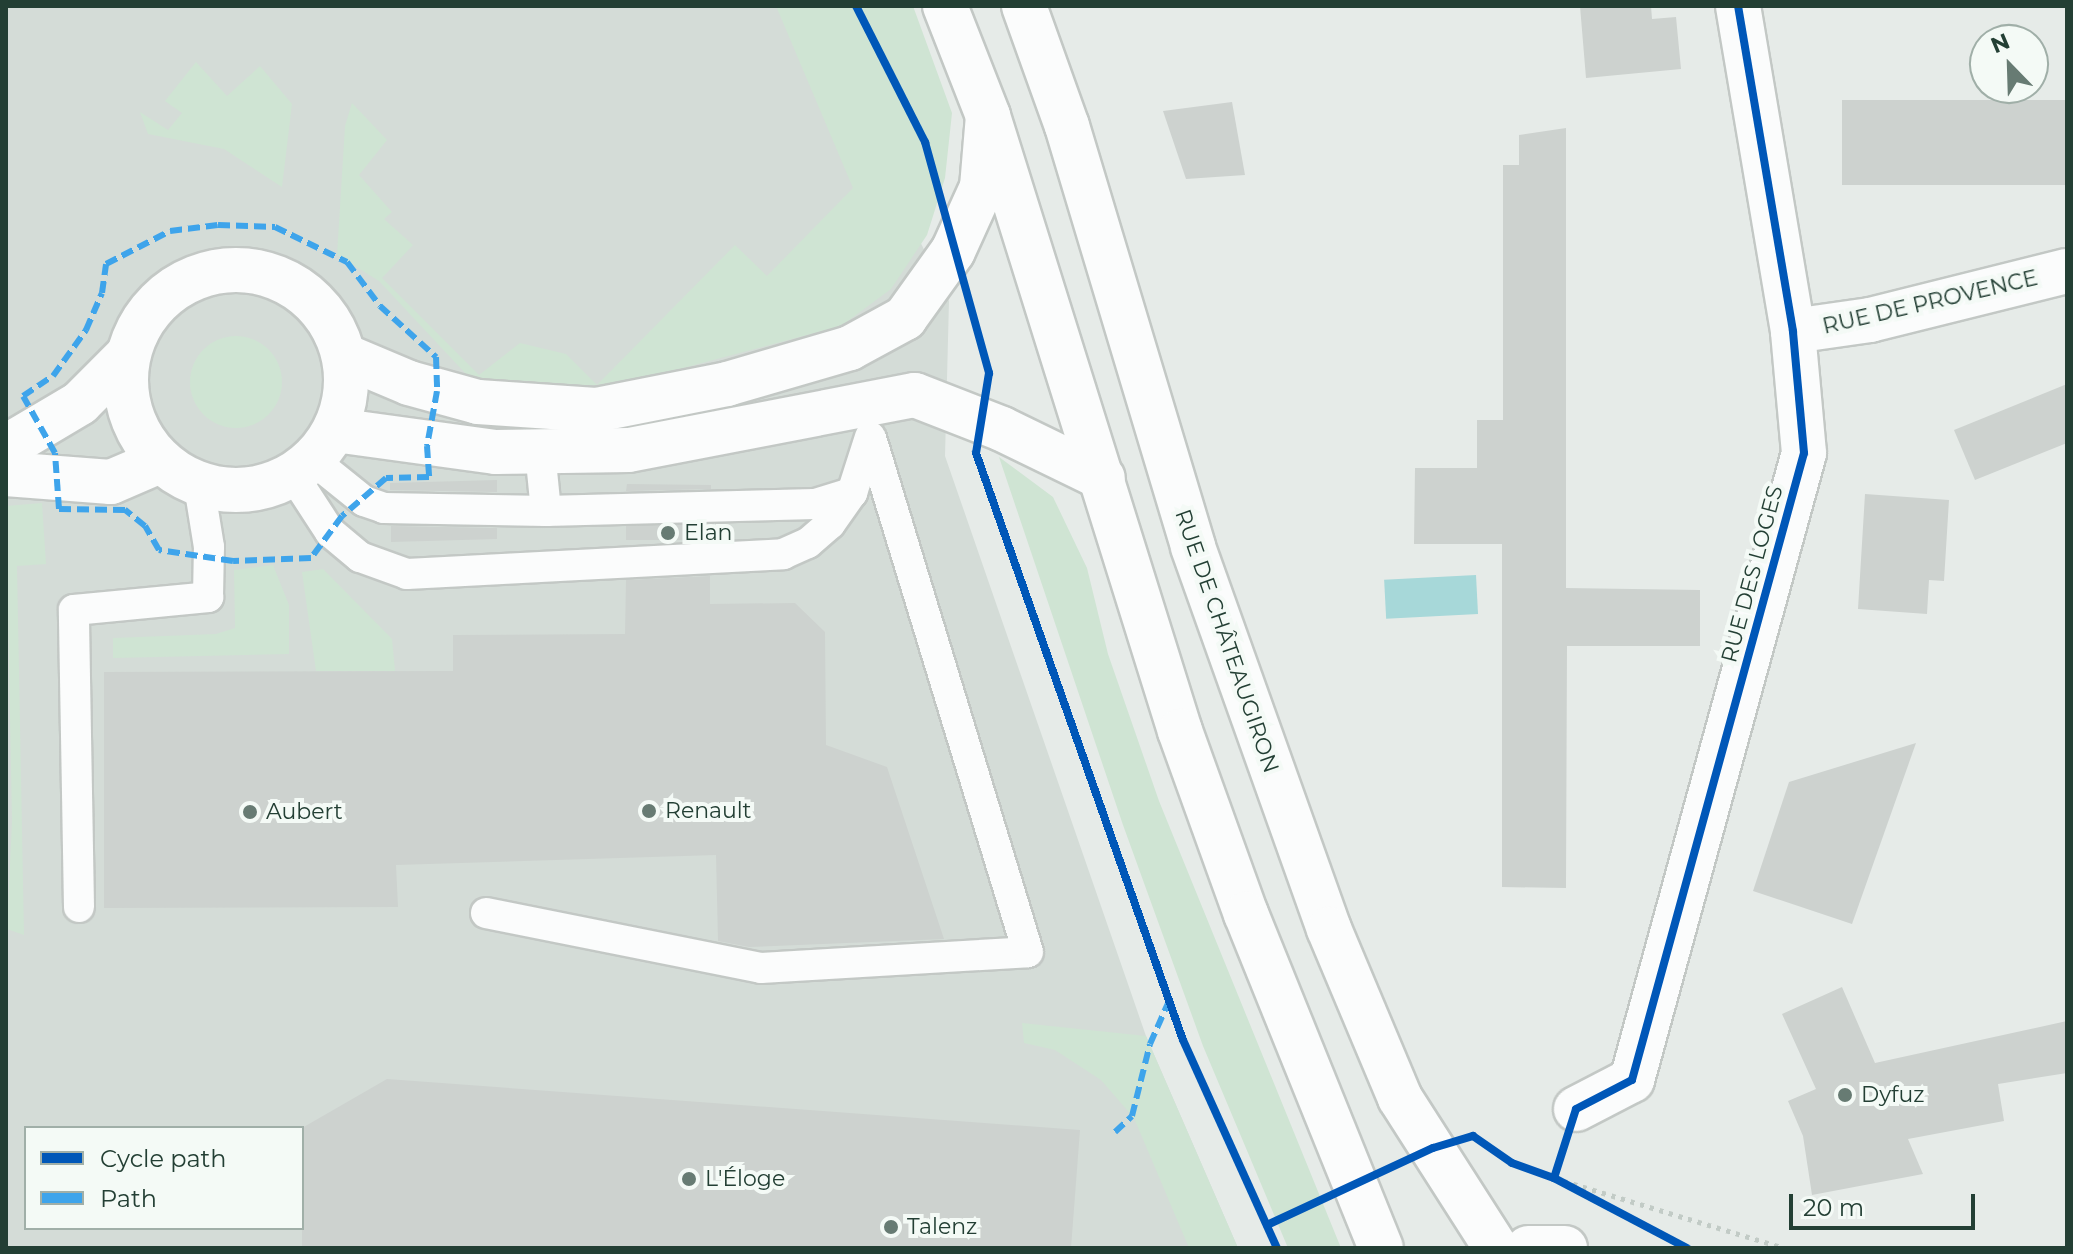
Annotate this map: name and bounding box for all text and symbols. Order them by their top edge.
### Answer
north arrow [1969,24,2049,104]
text: N [1987,27,2014,59]
street label: RUE DE PROVENCE [1820,264,2040,340]
street label: RUE DES LOGES [1716,483,1788,665]
street label: RUE DE CHÂTEAUGIRON [1169,506,1285,776]
place label: Elan [684,520,732,546]
marker: Elan [659,524,677,542]
place label: Renault [665,798,751,824]
place label: Aubert [266,799,343,825]
marker: Renault [640,802,658,820]
marker: Aubert [241,803,259,821]
place label: Dyfuz [1861,1082,1925,1108]
marker: Dyfuz [1836,1086,1854,1104]
legend [24,1126,304,1230]
text: Cycle path [100,1144,227,1173]
place label: L'Éloge [705,1166,785,1192]
marker: L'Éloge [680,1170,698,1188]
scale bar [1793,1178,1979,1228]
text: Path [100,1184,157,1213]
text: 20 m [1803,1193,1864,1222]
place label: Talenz [907,1214,977,1240]
marker: Talenz [882,1218,900,1236]

